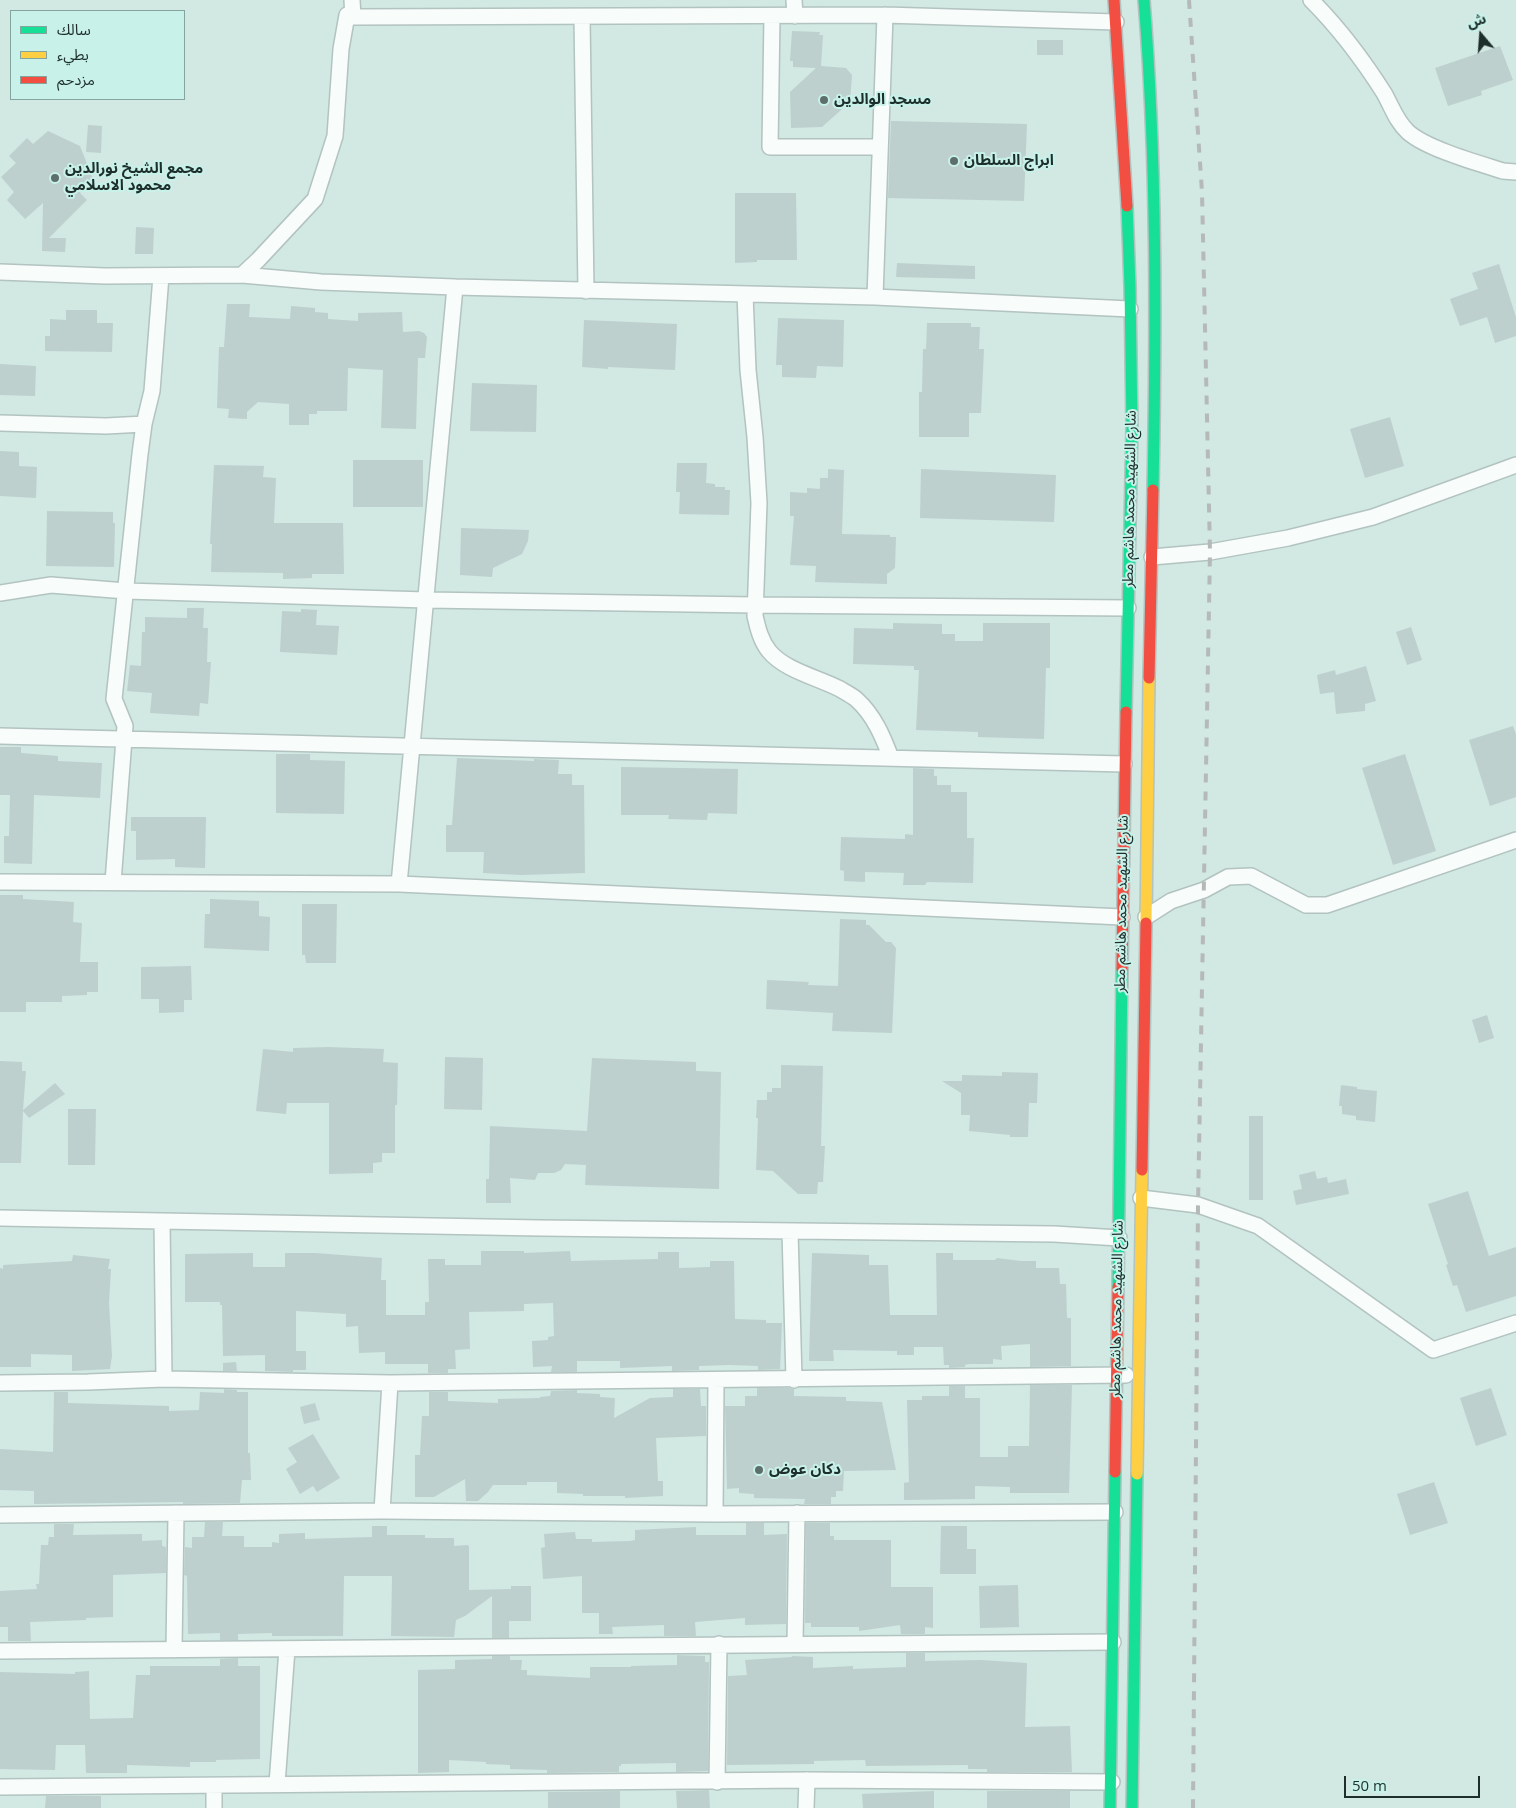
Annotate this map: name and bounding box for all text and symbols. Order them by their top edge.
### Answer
text: ش [1464,8,1488,32]
legend [10,10,185,100]
north arrow [1456,10,1506,60]
text: سالك [57,19,91,39]
text: بطيء [57,44,89,64]
text: مزدحم [57,69,95,89]
place label: مسجد الوالدين [834,91,931,109]
marker: مسجد الوالدين [818,94,830,106]
place label: ابراج السلطان [964,152,1054,170]
marker: ابراج السلطان [948,155,960,167]
place label: مجمع الشيخ نورالدين محمود الاسلامي [65,160,203,195]
marker: مجمع الشيخ نورالدين محمود الاسلامي [49,172,61,184]
street label: شارع الشهيد محمد هاشم مطر [1119,410,1141,588]
street label: شارع الشهيد محمد هاشم مطر [1111,815,1133,993]
street label: شارع الشهيد محمد هاشم مطر [1106,1220,1128,1398]
place label: دكان عوض [769,1461,841,1479]
marker: دكان عوض [753,1464,765,1476]
scale bar [1346,1766,1482,1798]
text: 50 m [1352,1775,1387,1795]

